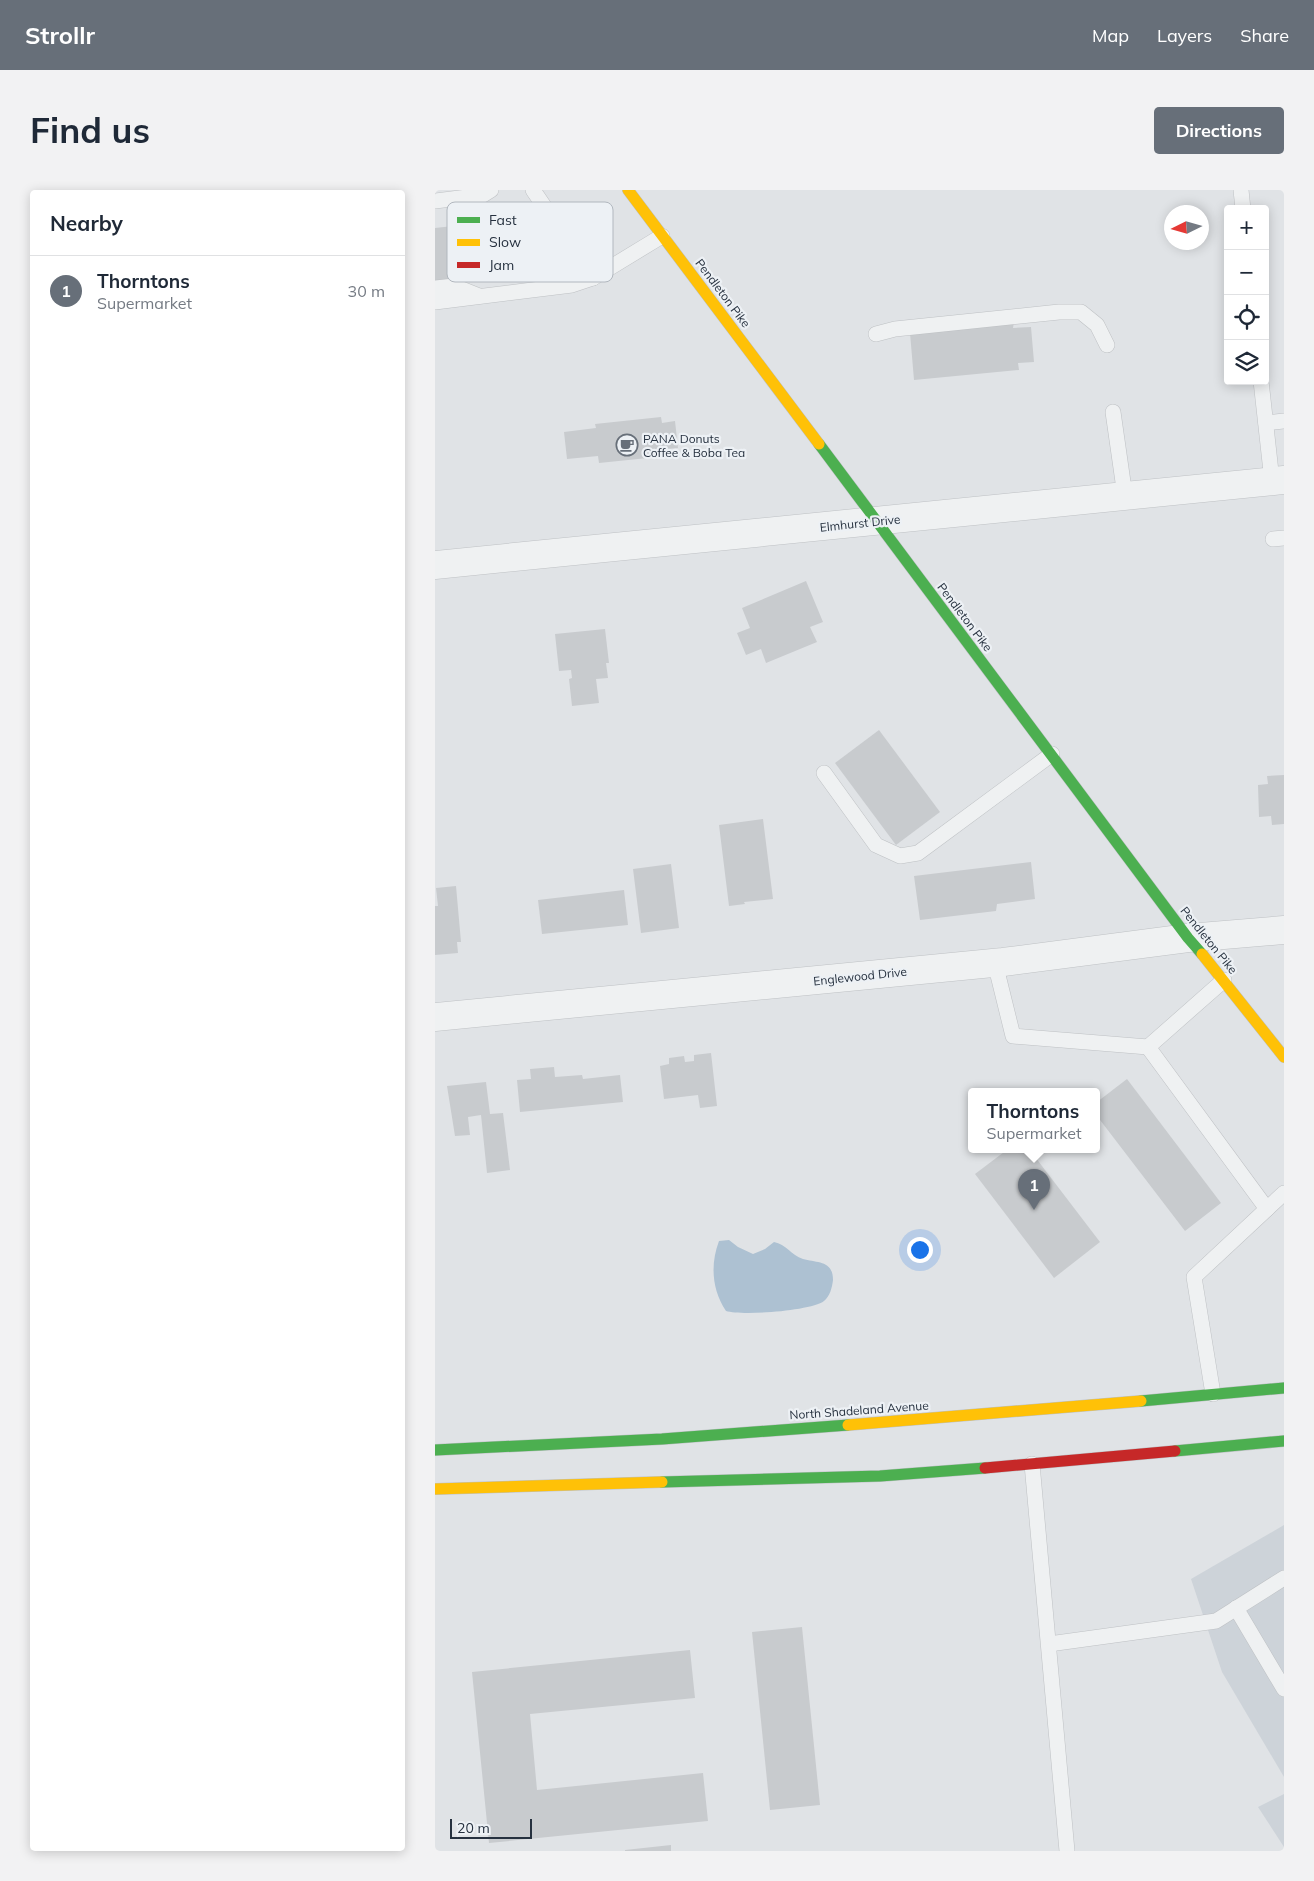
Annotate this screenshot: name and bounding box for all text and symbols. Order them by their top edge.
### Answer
text: Strollr [25,20,95,50]
text: Map [1092,24,1129,47]
text: Layers [1157,24,1212,47]
text: Share [1240,24,1289,47]
button: Directions [1154,107,1284,154]
text: Find us [30,108,150,152]
legend [447,202,613,282]
north arrow [1164,205,1209,250]
map controls [1224,205,1269,385]
button: + [1224,205,1269,250]
text: Nearby [50,210,123,236]
text: Fast [489,211,517,229]
text: Slow [489,233,521,251]
button: − [1224,250,1269,295]
text: Jam [489,256,514,274]
street label: Pendleton Pike [692,256,754,330]
text: Thorntons [97,269,190,293]
text: 1 [61,281,71,301]
text: 30 m [348,281,385,301]
text: Supermarket [97,293,192,313]
button: locate [1224,295,1269,340]
button: layers [1224,340,1269,385]
place label: PANA Donuts Coffee & Boba Tea [643,431,745,460]
cafe icon: PANA Donuts Coffee & Boba Tea [615,433,639,457]
street label: Elmhurst Drive [819,511,901,535]
street label: Pendleton Pike [934,580,996,654]
street label: Pendleton Pike [1177,903,1241,977]
street label: Englewood Drive [812,964,908,988]
popup [968,1088,1100,1153]
text: Thorntons [986,1099,1079,1123]
text: Supermarket [986,1123,1082,1143]
pin: 1 [1018,1169,1050,1210]
your location [907,1237,933,1263]
street label: North Shadeland Avenue [789,1398,929,1422]
scale bar [450,1816,533,1839]
text: 20 m [457,1819,490,1837]

